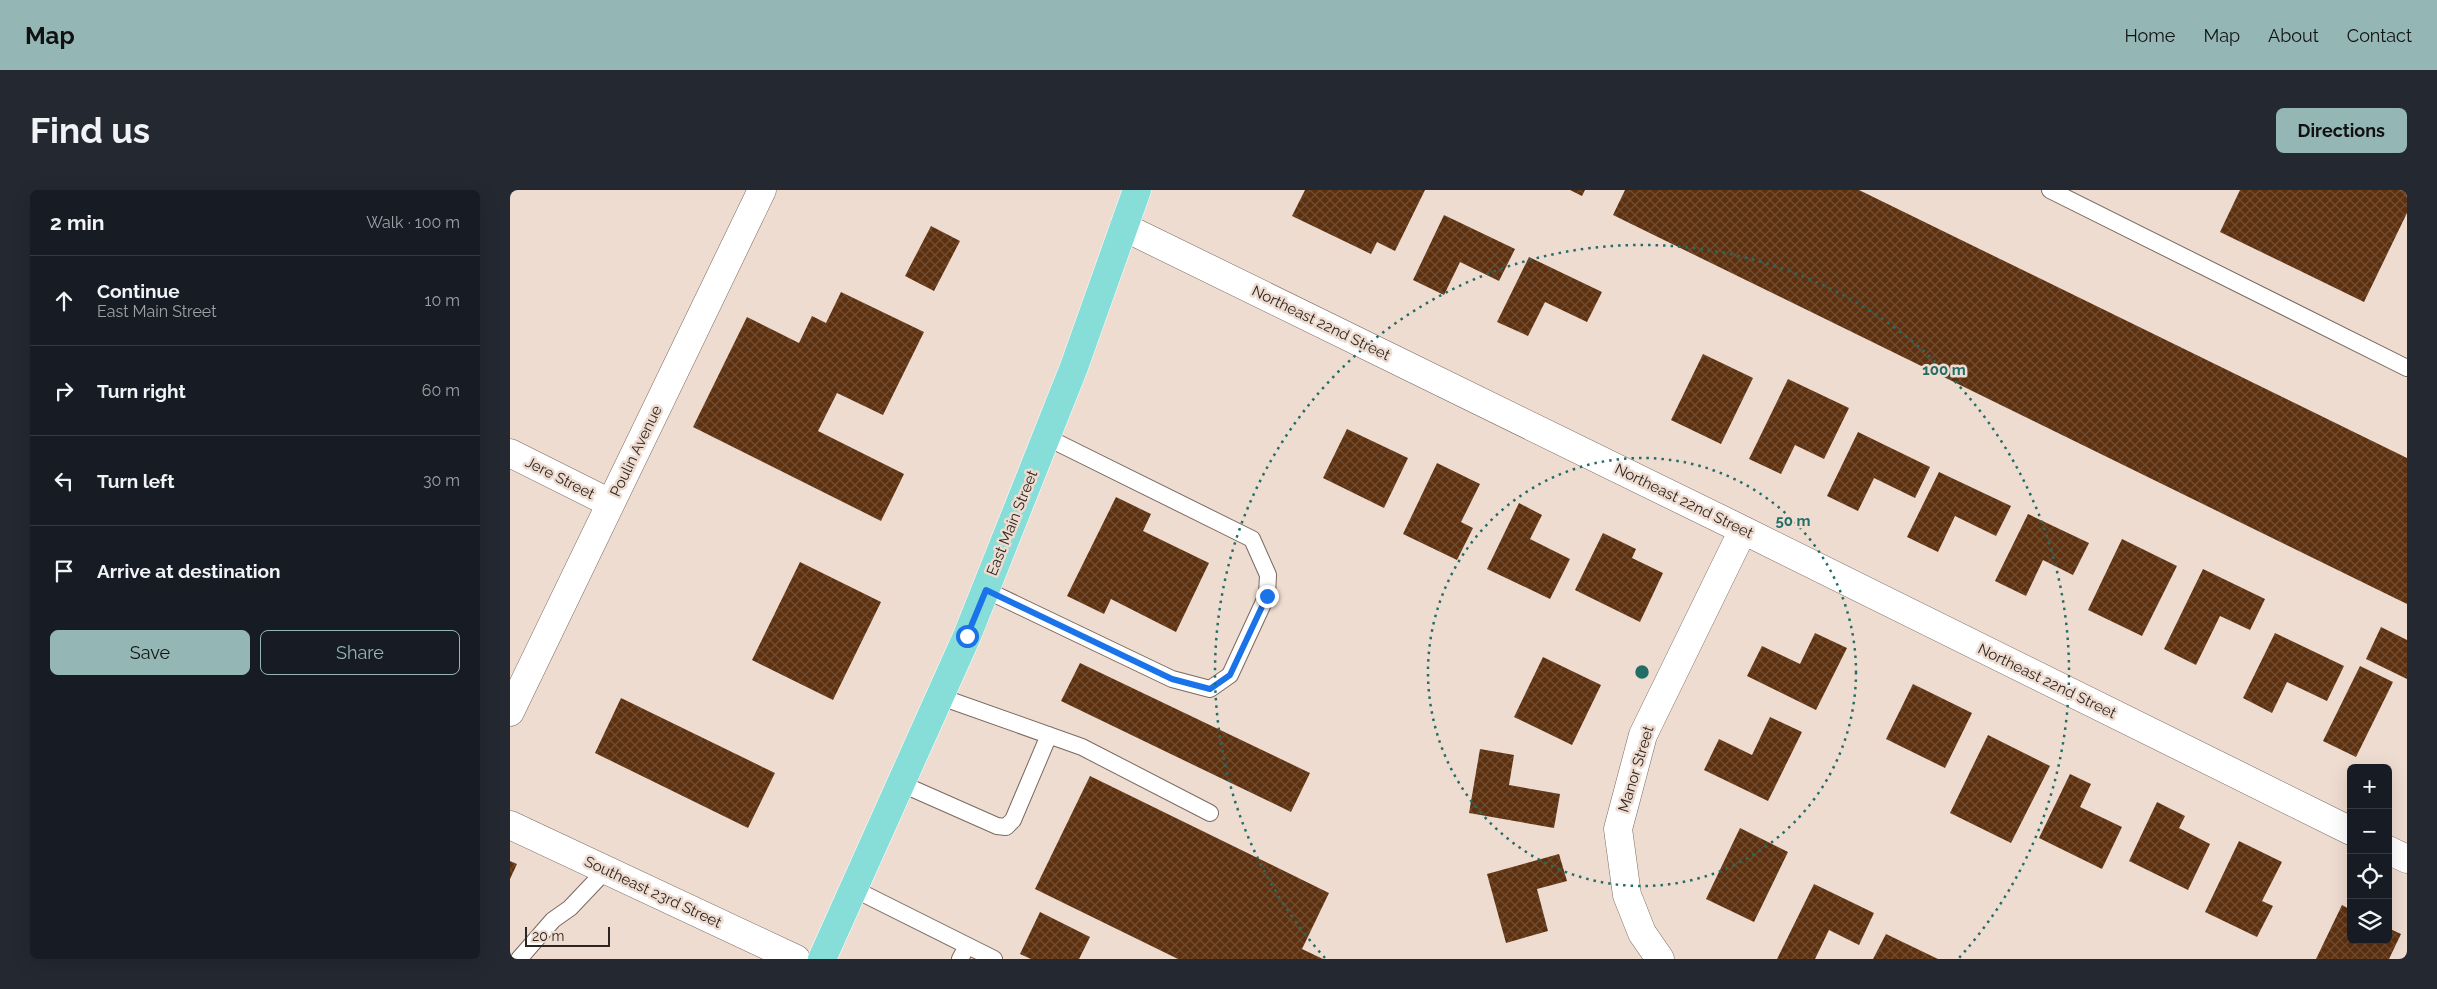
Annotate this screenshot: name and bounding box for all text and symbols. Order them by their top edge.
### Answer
text: Map [25,21,75,50]
text: Home [2124,25,2175,46]
text: Map [2203,25,2240,46]
text: About [2268,25,2319,46]
text: Contact [2347,25,2412,46]
button: Directions [2276,108,2407,153]
text: Find us [30,110,150,151]
text: 2 min [50,210,104,235]
text: Walk · 100 m [366,213,460,232]
text: Continue [97,280,180,302]
street label: Northeast 22nd Street [1249,282,1393,364]
icon: ahead [50,287,78,315]
text: 10 m [425,291,460,310]
text: East Main Street [97,302,217,321]
text: 100 m [1922,361,1966,379]
icon: right [50,377,78,405]
text: Turn right [97,380,186,402]
text: 60 m [422,381,460,400]
street label: Poulin Avenue [606,402,666,499]
street label: Jere Street [522,453,598,503]
street label: Northeast 22nd Street [1612,460,1756,542]
icon: left [50,467,78,495]
street label: East Main Street [983,468,1041,578]
text: Turn left [97,470,174,492]
text: 30 m [423,471,460,490]
text: 50 m [1775,512,1811,530]
icon: arrive [50,557,78,585]
text: Arrive at destination [97,560,281,582]
route end [1256,585,1279,608]
route start [956,625,979,648]
button: Save [50,630,250,675]
button: Share [260,630,460,675]
street label: Northeast 22nd Street [1975,640,2119,722]
centre of rings [1633,663,1651,681]
street label: Manor Street [1614,724,1658,814]
map controls [2347,764,2392,944]
button: + [2347,764,2392,809]
button: − [2347,809,2392,854]
street label: Southeast 23rd Street [581,852,725,932]
button: locate [2347,854,2392,899]
button: layers [2347,899,2392,944]
scale bar [525,924,610,947]
text: 20 m [532,928,564,944]

